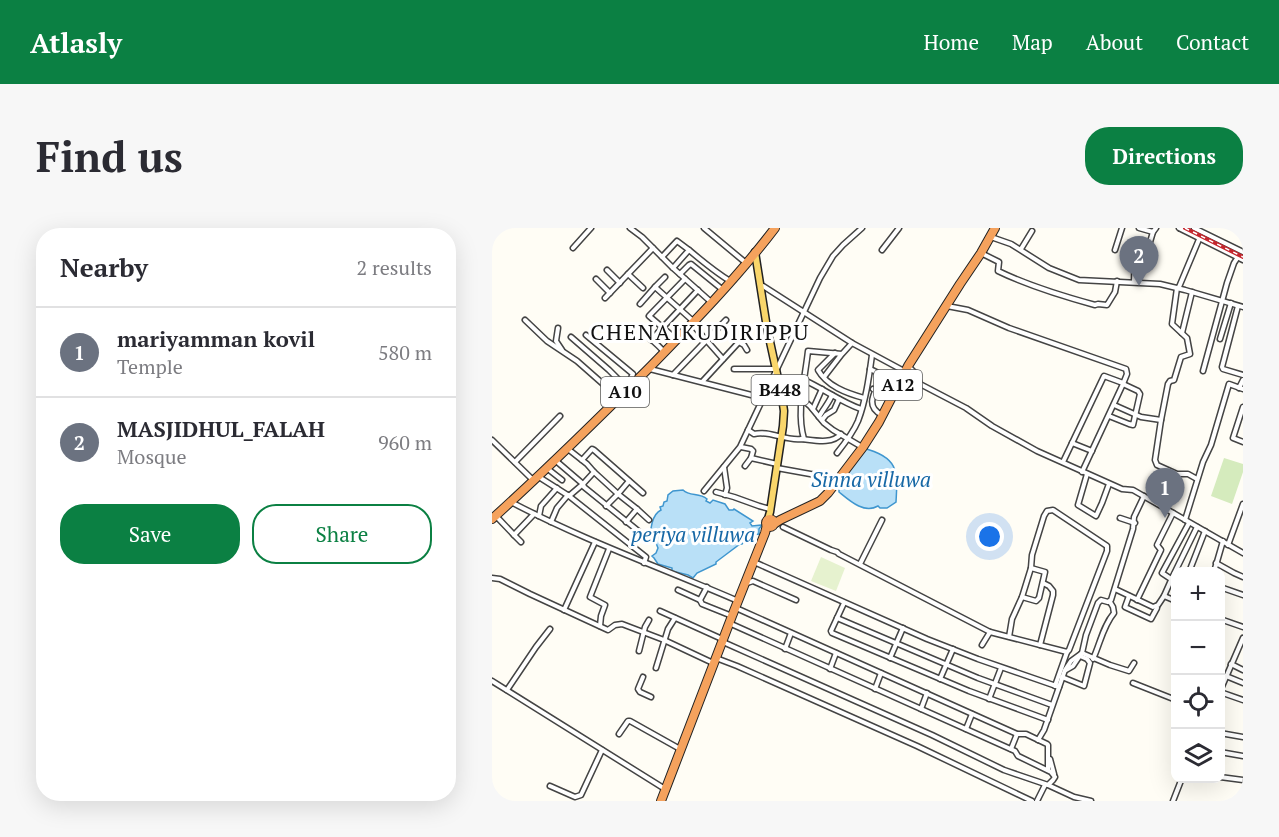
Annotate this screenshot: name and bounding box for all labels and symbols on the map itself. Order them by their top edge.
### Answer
pin: 2 [1120,236,1158,286]
district label: CHENAIKUDIRIPPU [590,317,810,346]
road number: A12 [874,370,922,400]
road number: B448 [752,375,808,405]
road number: A10 [601,377,649,407]
water label: Sinna villuwa [811,465,931,493]
pin: 1 [1146,468,1184,518]
water label: periya villuwa [631,520,755,548]
your location [975,522,1004,551]

